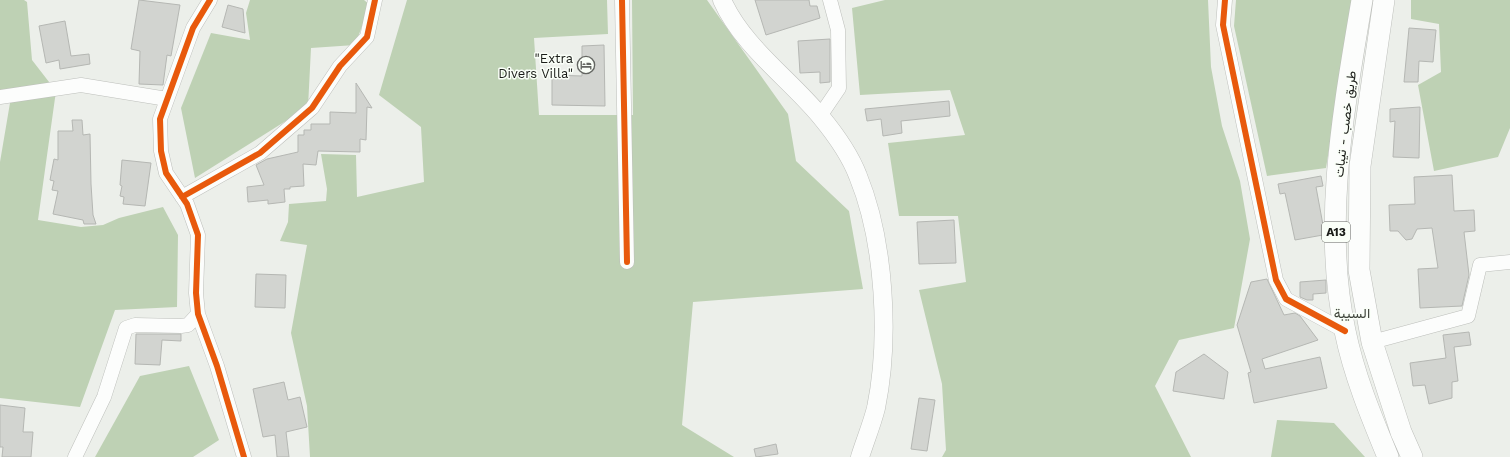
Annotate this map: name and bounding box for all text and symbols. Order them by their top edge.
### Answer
place label: "Extra Divers Villa" [498,51,574,81]
hotel icon: "Extra Divers Villa" [576,55,596,75]
street label: طريق خصب - تيبات [1331,70,1360,178]
road number: A13 [1322,222,1350,242]
district label: السيبة [1334,305,1370,322]

